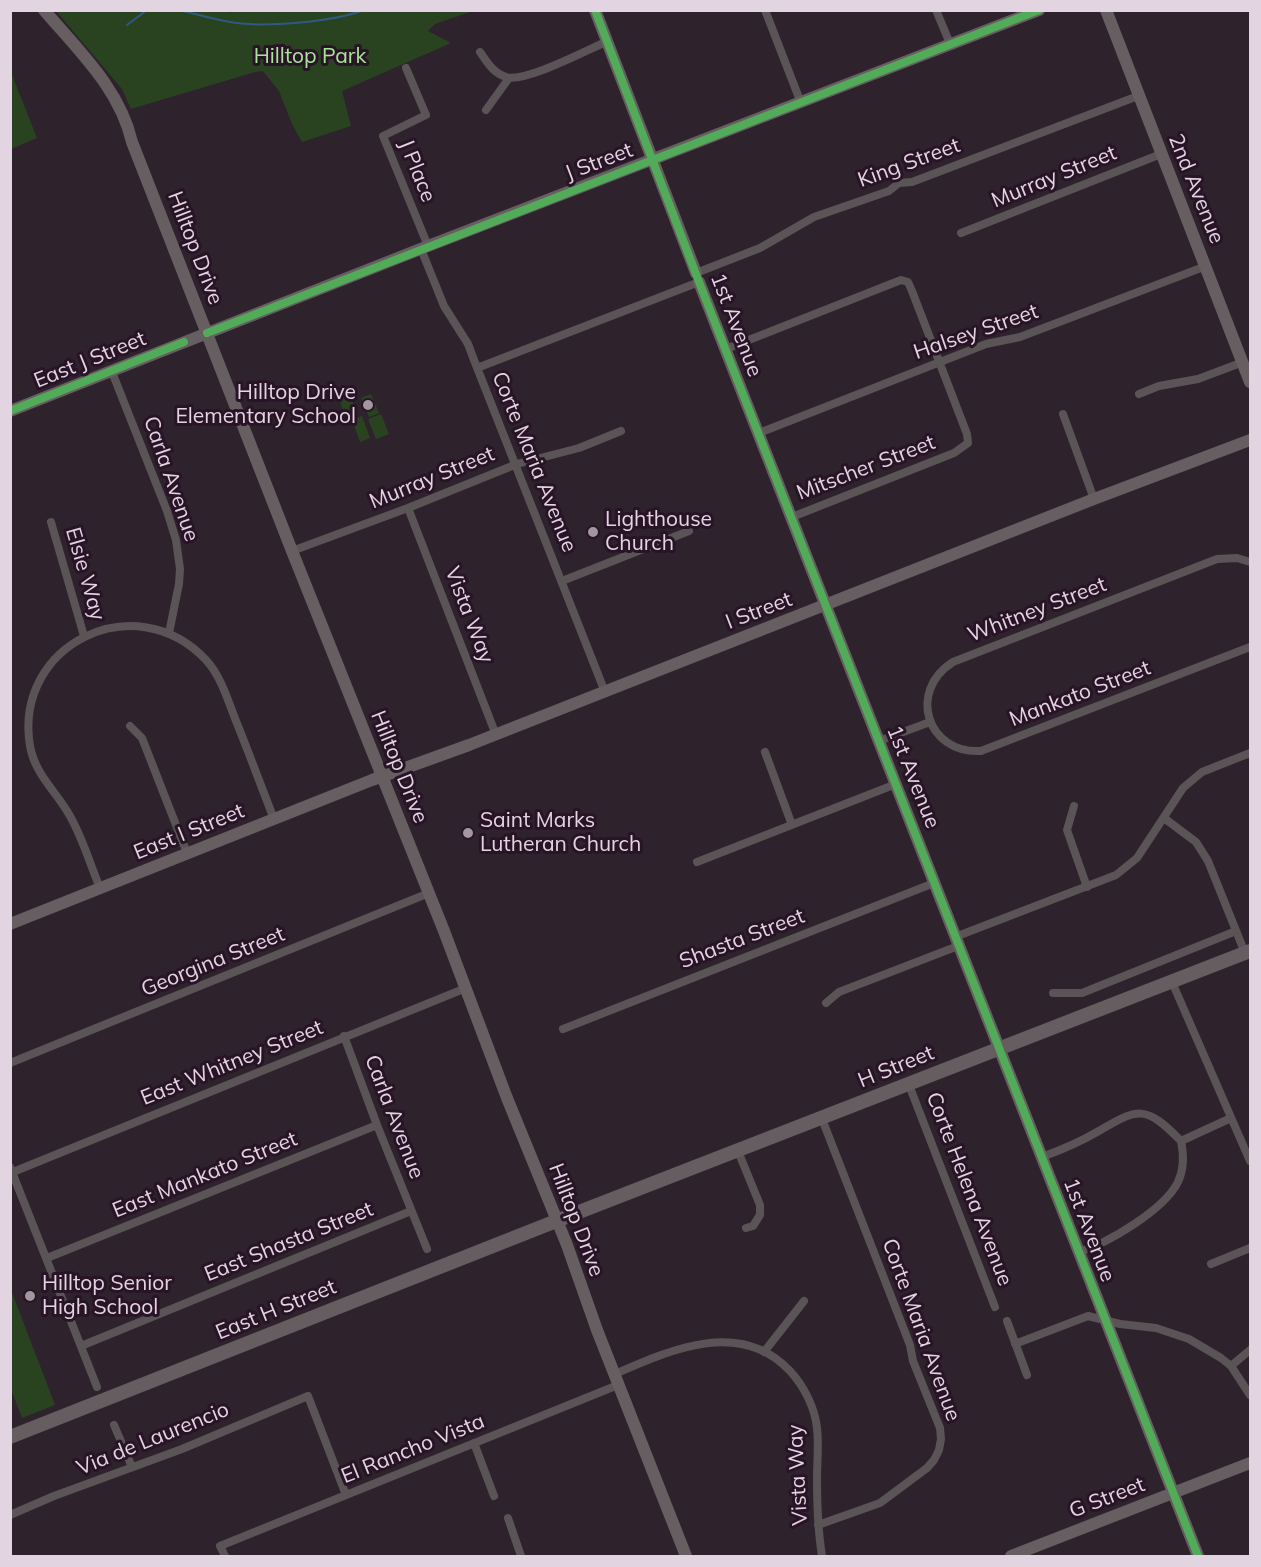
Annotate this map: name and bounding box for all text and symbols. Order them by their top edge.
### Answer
park label: Hilltop Park [254,44,366,70]
street label: 2nd Avenue [1163,130,1229,248]
street label: King Street [854,133,964,193]
street label: J Place [393,136,441,206]
street label: J Street [562,138,636,186]
street label: Murray Street [988,141,1120,213]
street label: Hilltop Drive [162,188,228,308]
street label: 1st Avenue [705,270,767,380]
street label: Halsey Street [910,299,1042,365]
street label: East J Street [30,326,150,394]
street label: Corte Maria Avenue [486,368,582,556]
place label: Hilltop Drive Elementary School [175,380,356,430]
marker: Hilltop Drive Elementary School [361,398,375,412]
street label: Carla Avenue [138,413,204,545]
street label: Mitscher Street [793,430,939,506]
street label: Murray Street [366,442,498,514]
place label: Lighthouse Church [605,507,712,557]
street label: Elsie Way [60,525,110,623]
marker: Lighthouse Church [586,525,600,539]
street label: Vista Way [439,563,499,667]
street label: Whitney Street [964,572,1110,648]
street label: I Street [722,587,796,635]
street label: Mankato Street [1006,656,1154,732]
street label: Hilltop Drive [365,707,433,827]
street label: 1st Avenue [881,722,945,832]
street label: East I Street [130,798,248,866]
place label: Saint Marks Lutheran Church [480,808,641,858]
marker: Saint Marks Lutheran Church [461,826,475,840]
street label: Shasta Street [676,904,808,974]
street label: Georgina Street [138,922,288,1002]
street label: East Whitney Street [137,1015,327,1111]
street label: H Street [854,1040,938,1094]
street label: Carla Avenue [359,1052,429,1182]
street label: Corte Helena Avenue [920,1089,1018,1289]
street label: East Mankato Street [109,1126,301,1224]
street label: Hilltop Drive [543,1160,609,1280]
street label: 1st Avenue [1058,1175,1120,1285]
street label: East Shasta Street [201,1197,377,1287]
street label: Corte Maria Avenue [876,1235,966,1425]
place label: Hilltop Senior High School [42,1271,172,1321]
street label: East H Street [212,1274,340,1346]
marker: Hilltop Senior High School [23,1289,37,1303]
street label: Via de Laurencio [73,1397,233,1481]
street label: El Rancho Vista [338,1409,488,1489]
street label: Vista Way [783,1424,813,1526]
street label: G Street [1066,1472,1148,1524]

